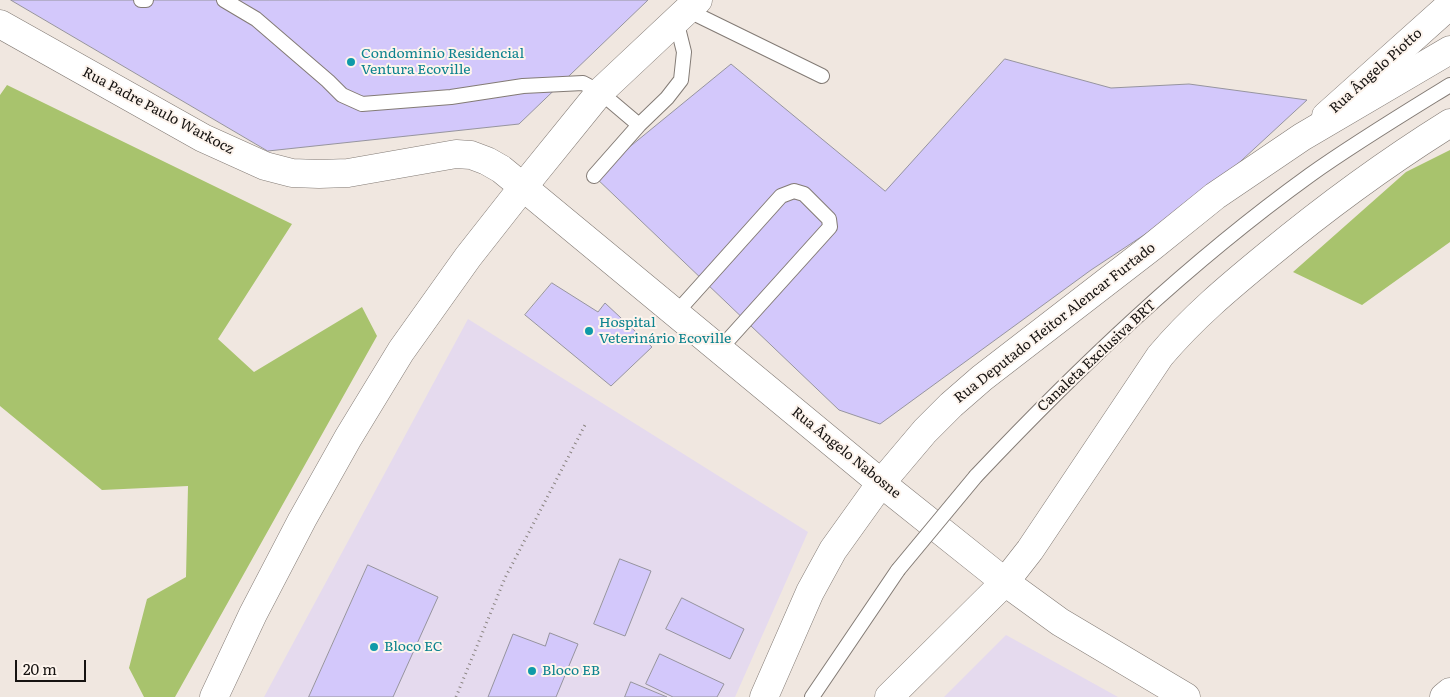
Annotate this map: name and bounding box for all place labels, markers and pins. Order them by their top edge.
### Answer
place label: Condomínio Residencial Ventura Ecoville [361,46,524,78]
marker: Condomínio Residencial Ventura Ecoville [345,56,357,68]
place label: Hospital Veterinário Ecoville [599,315,731,348]
marker: Hospital Veterinário Ecoville [583,325,595,337]
place label: Bloco EC [384,639,443,655]
marker: Bloco EC [368,641,380,653]
place label: Bloco EB [542,663,600,679]
marker: Bloco EB [526,665,538,677]

